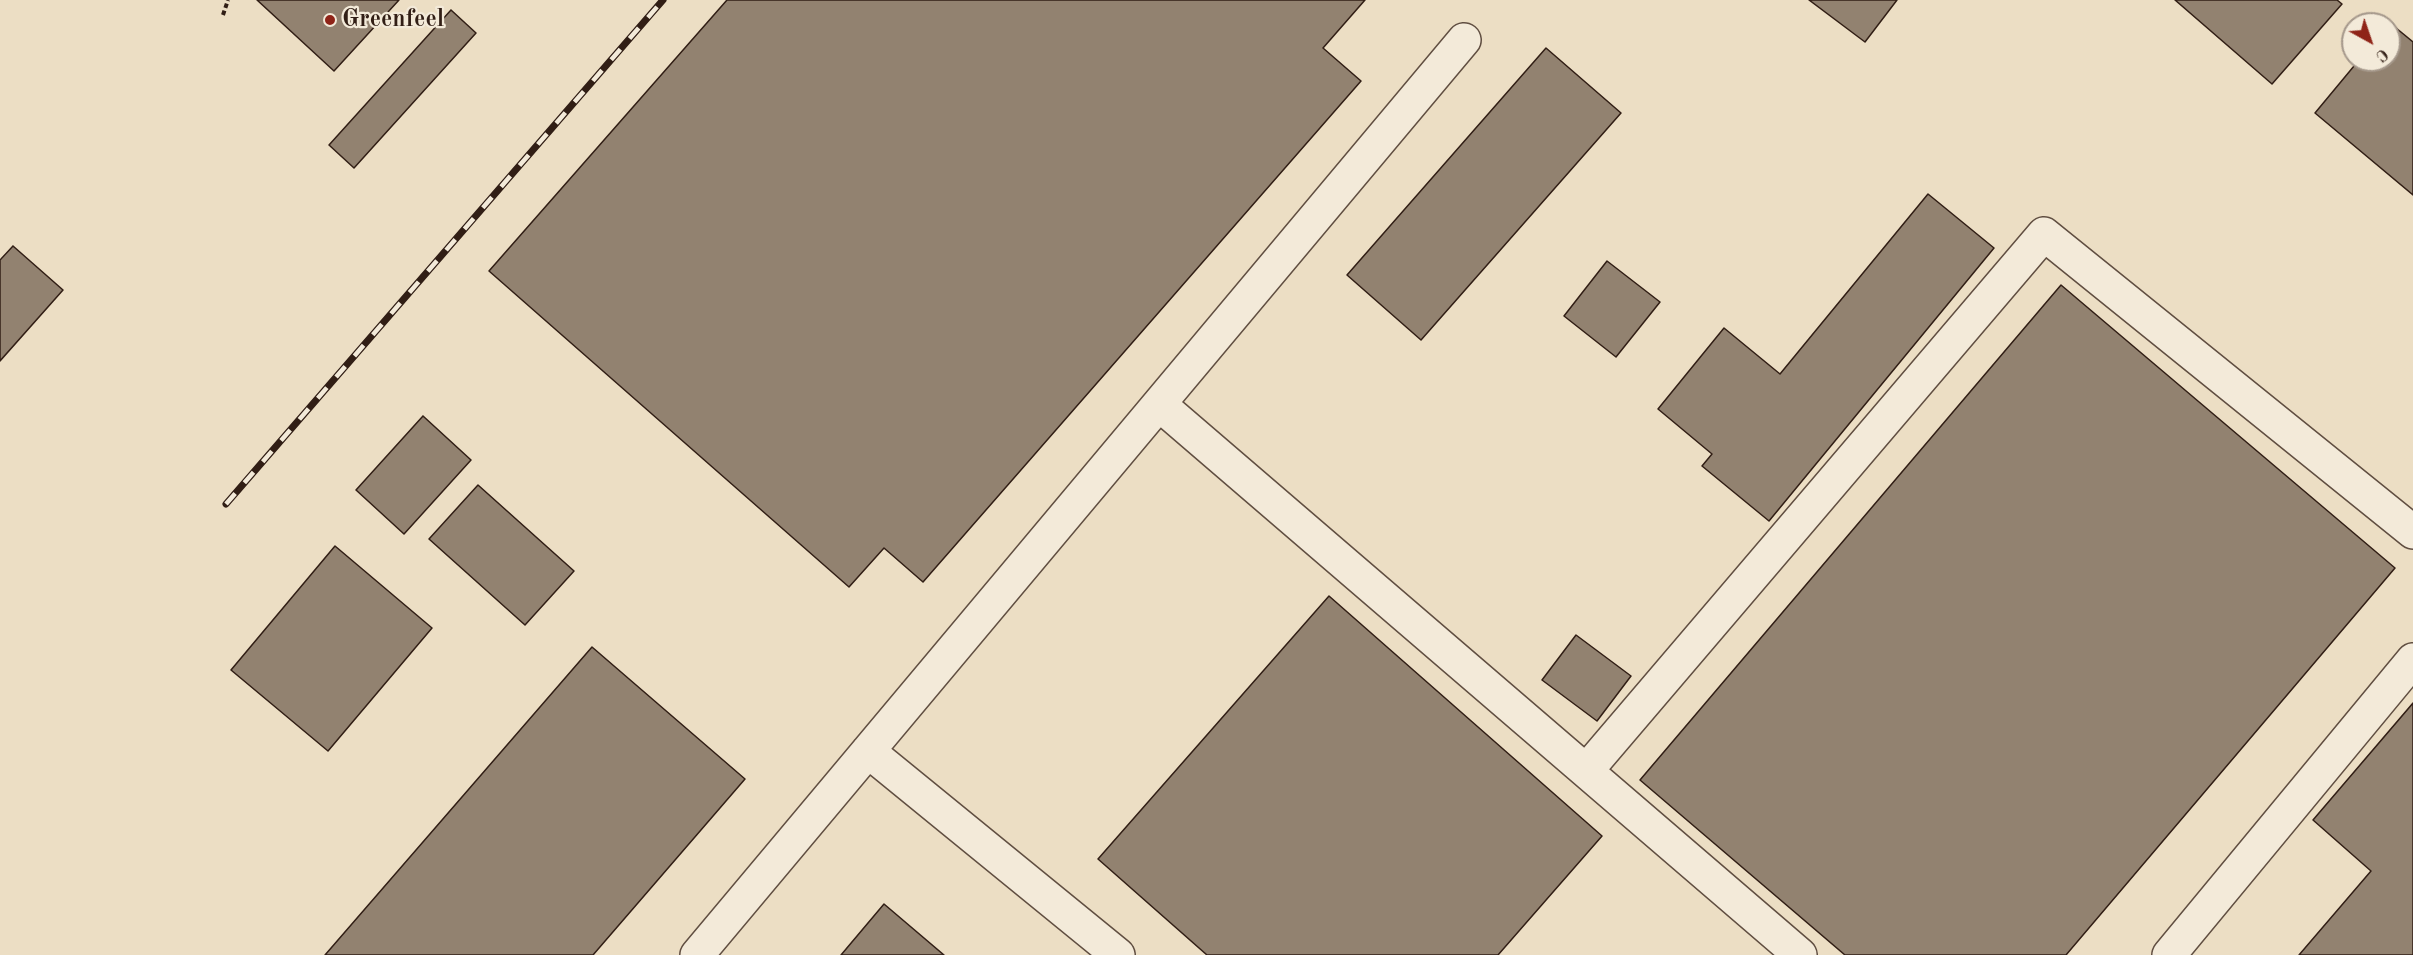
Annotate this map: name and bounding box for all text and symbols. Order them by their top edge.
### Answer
place label: Greenfeel [342,6,444,34]
north arrow [2341,12,2401,72]
marker: Greenfeel [323,13,337,27]
text: С [2372,45,2390,64]

